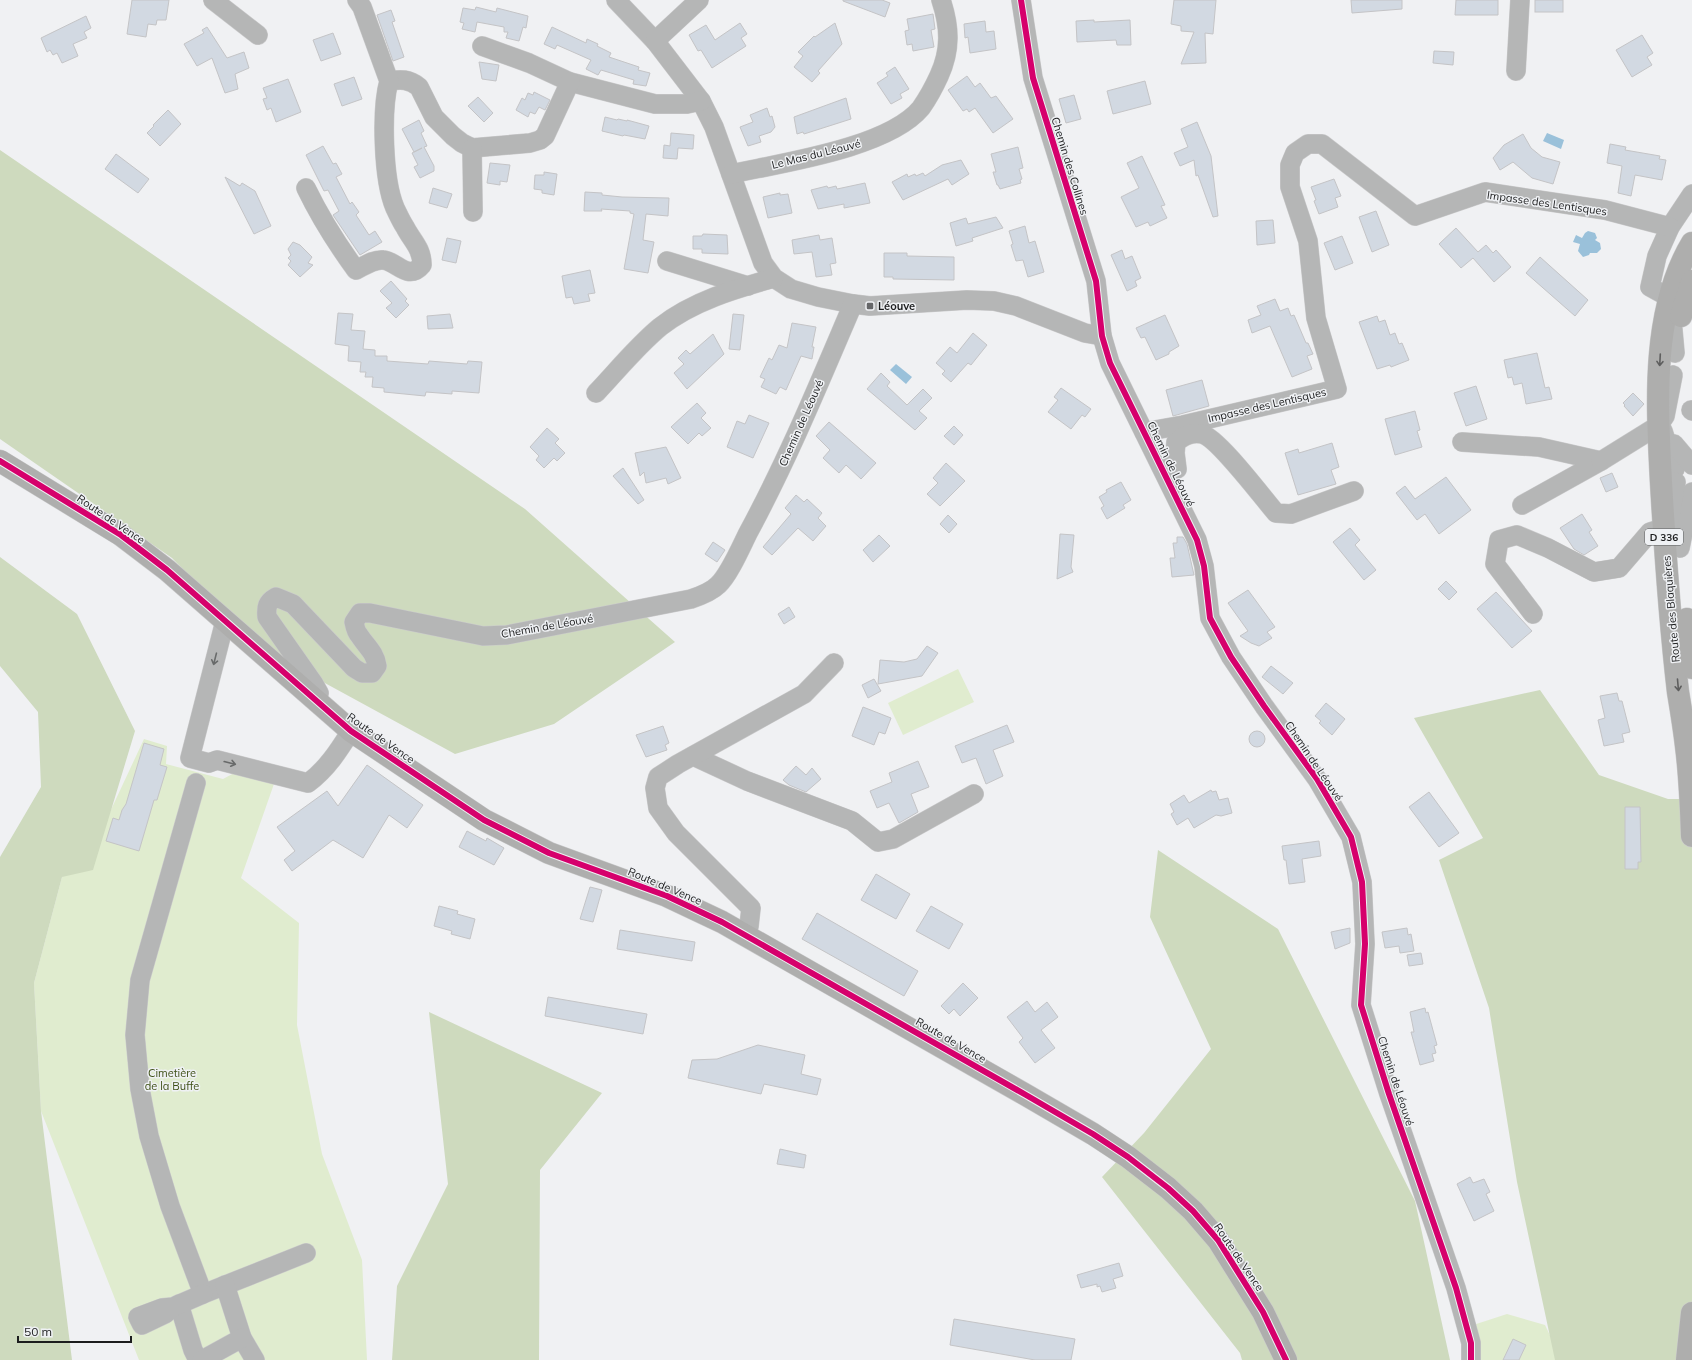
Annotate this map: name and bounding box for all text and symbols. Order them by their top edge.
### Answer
street label: Chemin des Collines [1048,115,1092,217]
street label: Le Mas du Léouvé [770,136,862,172]
street label: Impasse des Lentisques [1486,188,1608,218]
place label: Léouve [878,299,915,313]
marker: Léouve [865,301,875,311]
one-way arrow [1656,353,1663,366]
street label: Chemin de Léouvé [776,378,826,468]
street label: Impasse des Lentisques [1206,385,1328,425]
street label: Chemin de Léouvé [1144,419,1198,509]
street label: Route de Vence [74,491,148,547]
road number: D 336 [1645,529,1683,545]
street label: Route des Blaquières [1659,555,1683,663]
street label: Chemin de Léouvé [500,611,594,641]
one-way arrow [210,652,218,665]
one-way arrow [1674,678,1681,691]
street label: Route de Vence [345,710,417,766]
street label: Chemin de Léouvé [1282,718,1346,804]
one-way arrow [224,760,237,768]
street label: Route de Vence [626,864,704,908]
street label: Route de Vence [913,1014,989,1066]
street label: Chemin de Léouvé [1375,1034,1417,1128]
park label: Cimetière de la Buffe [145,1066,199,1093]
street label: Route de Vence [1211,1220,1267,1294]
scale bar [18,1318,131,1344]
text: 50 m [24,1324,52,1339]

